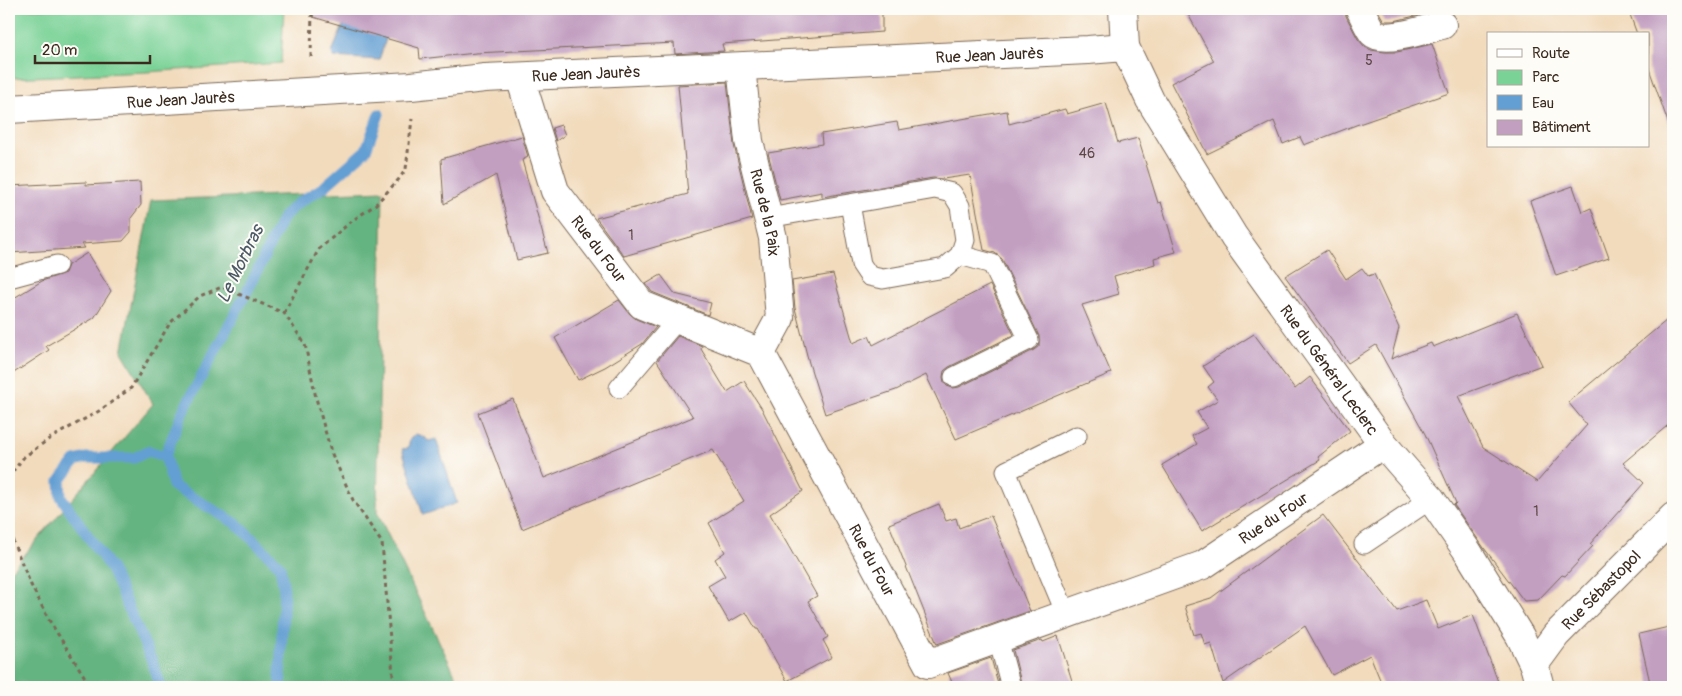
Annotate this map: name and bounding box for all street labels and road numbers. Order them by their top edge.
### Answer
street label: Rue Jean Jaurès [935,43,1044,68]
street label: Rue Jean Jaurès [531,62,640,87]
street label: Rue Jean Jaurès [126,87,235,113]
street label: Rue de la Paix [745,167,784,257]
street label: Rue du Four [566,212,631,287]
street label: Rue du Général Leclerc [1275,301,1382,440]
street label: Rue du Four [1235,488,1313,549]
street label: Rue du Four [844,521,899,600]
street label: Rue Sébastopol [1558,546,1645,634]

